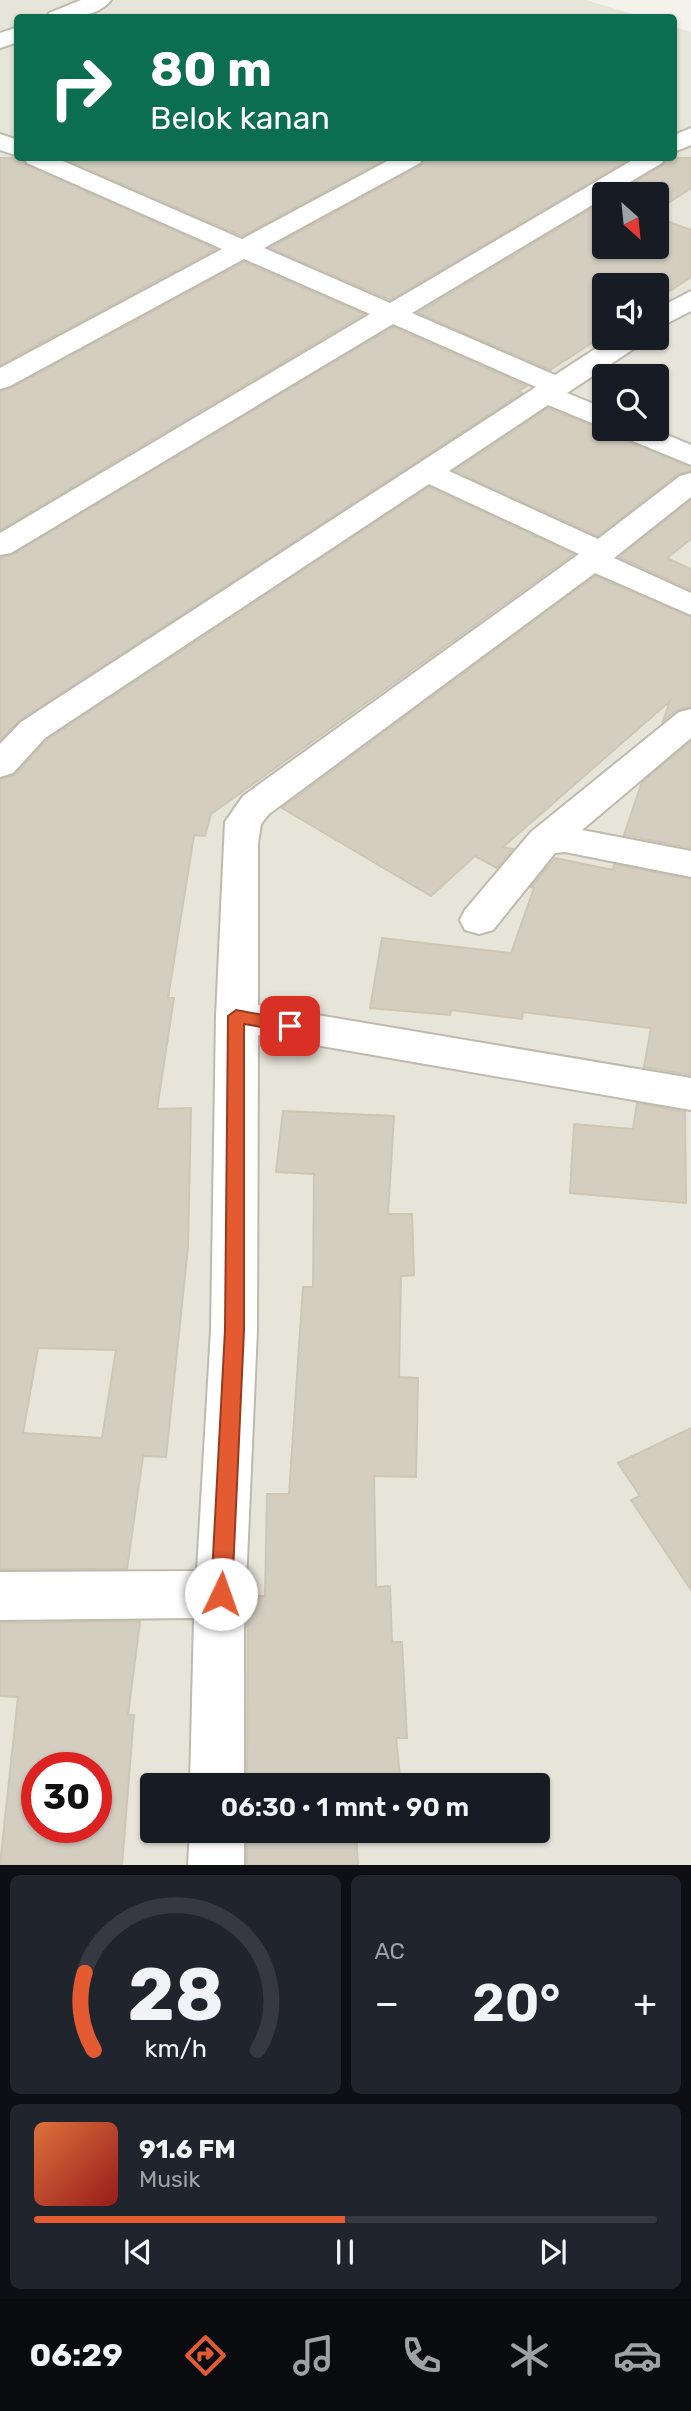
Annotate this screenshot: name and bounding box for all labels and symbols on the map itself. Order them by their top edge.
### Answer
north arrow [592,182,668,259]
pin [260,996,320,1056]
position arrow [184,1557,258,1631]
speed limit sign: 30 [21,1752,112,1843]

